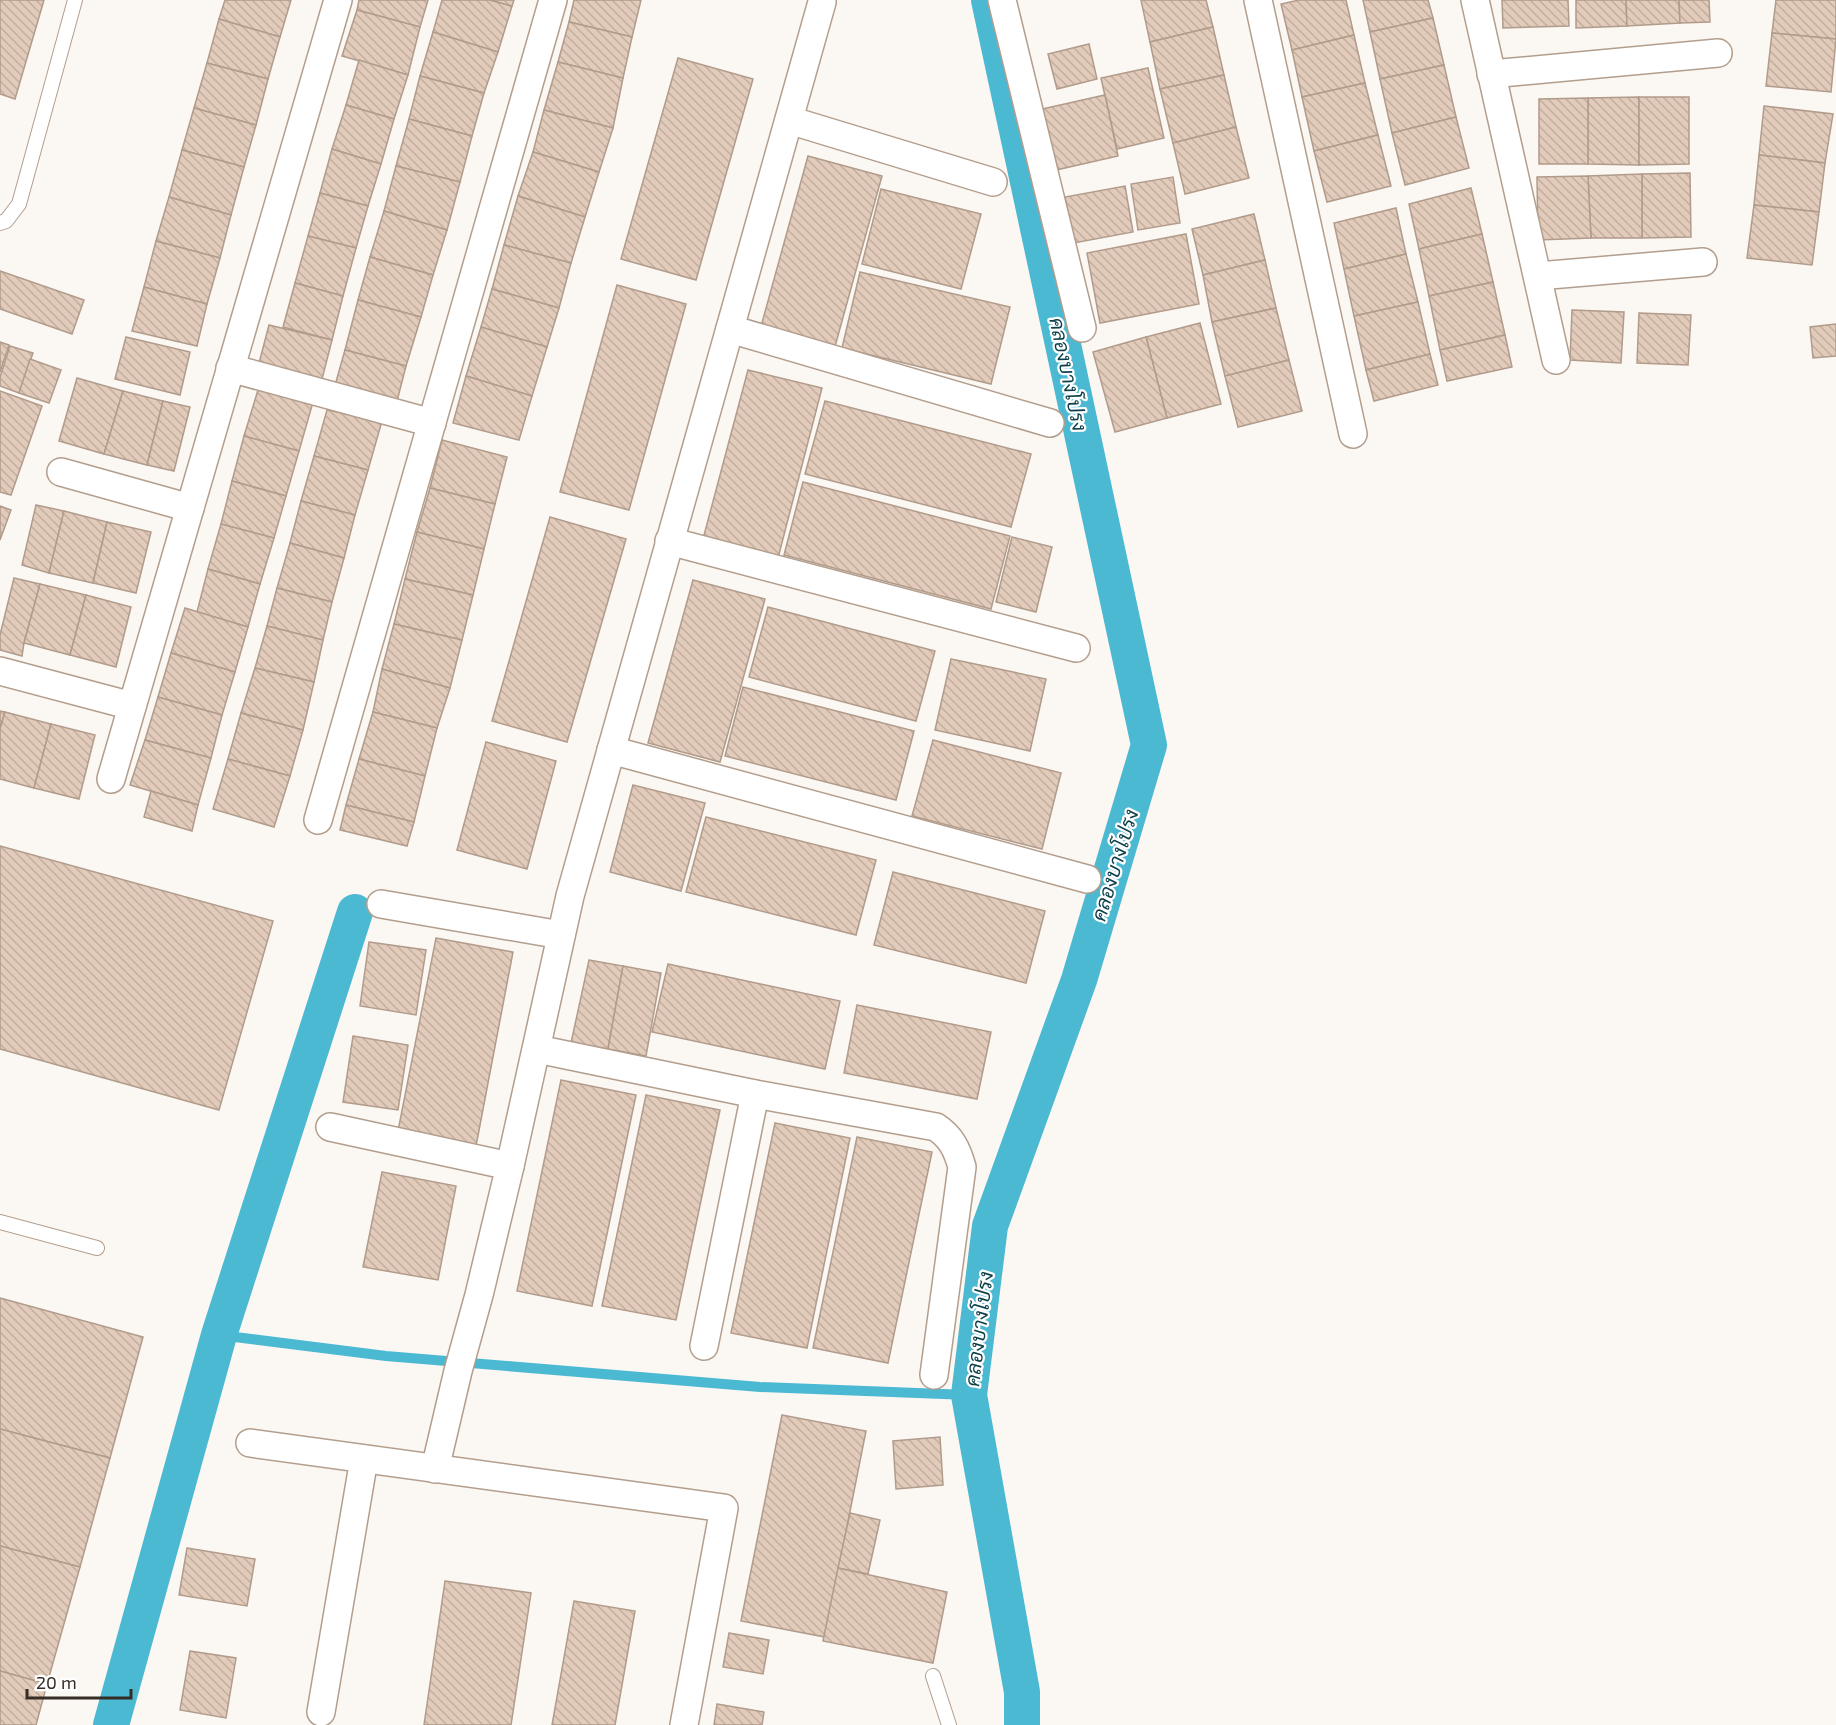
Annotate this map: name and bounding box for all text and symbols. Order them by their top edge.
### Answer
water label: คลองบางโปรง [1045,315,1093,433]
water label: คลองบางโปรง [1086,806,1142,924]
water label: คลองบางโปรง [959,1270,997,1388]
scale bar [27,1662,130,1700]
text: 20 m [36,1671,77,1693]

